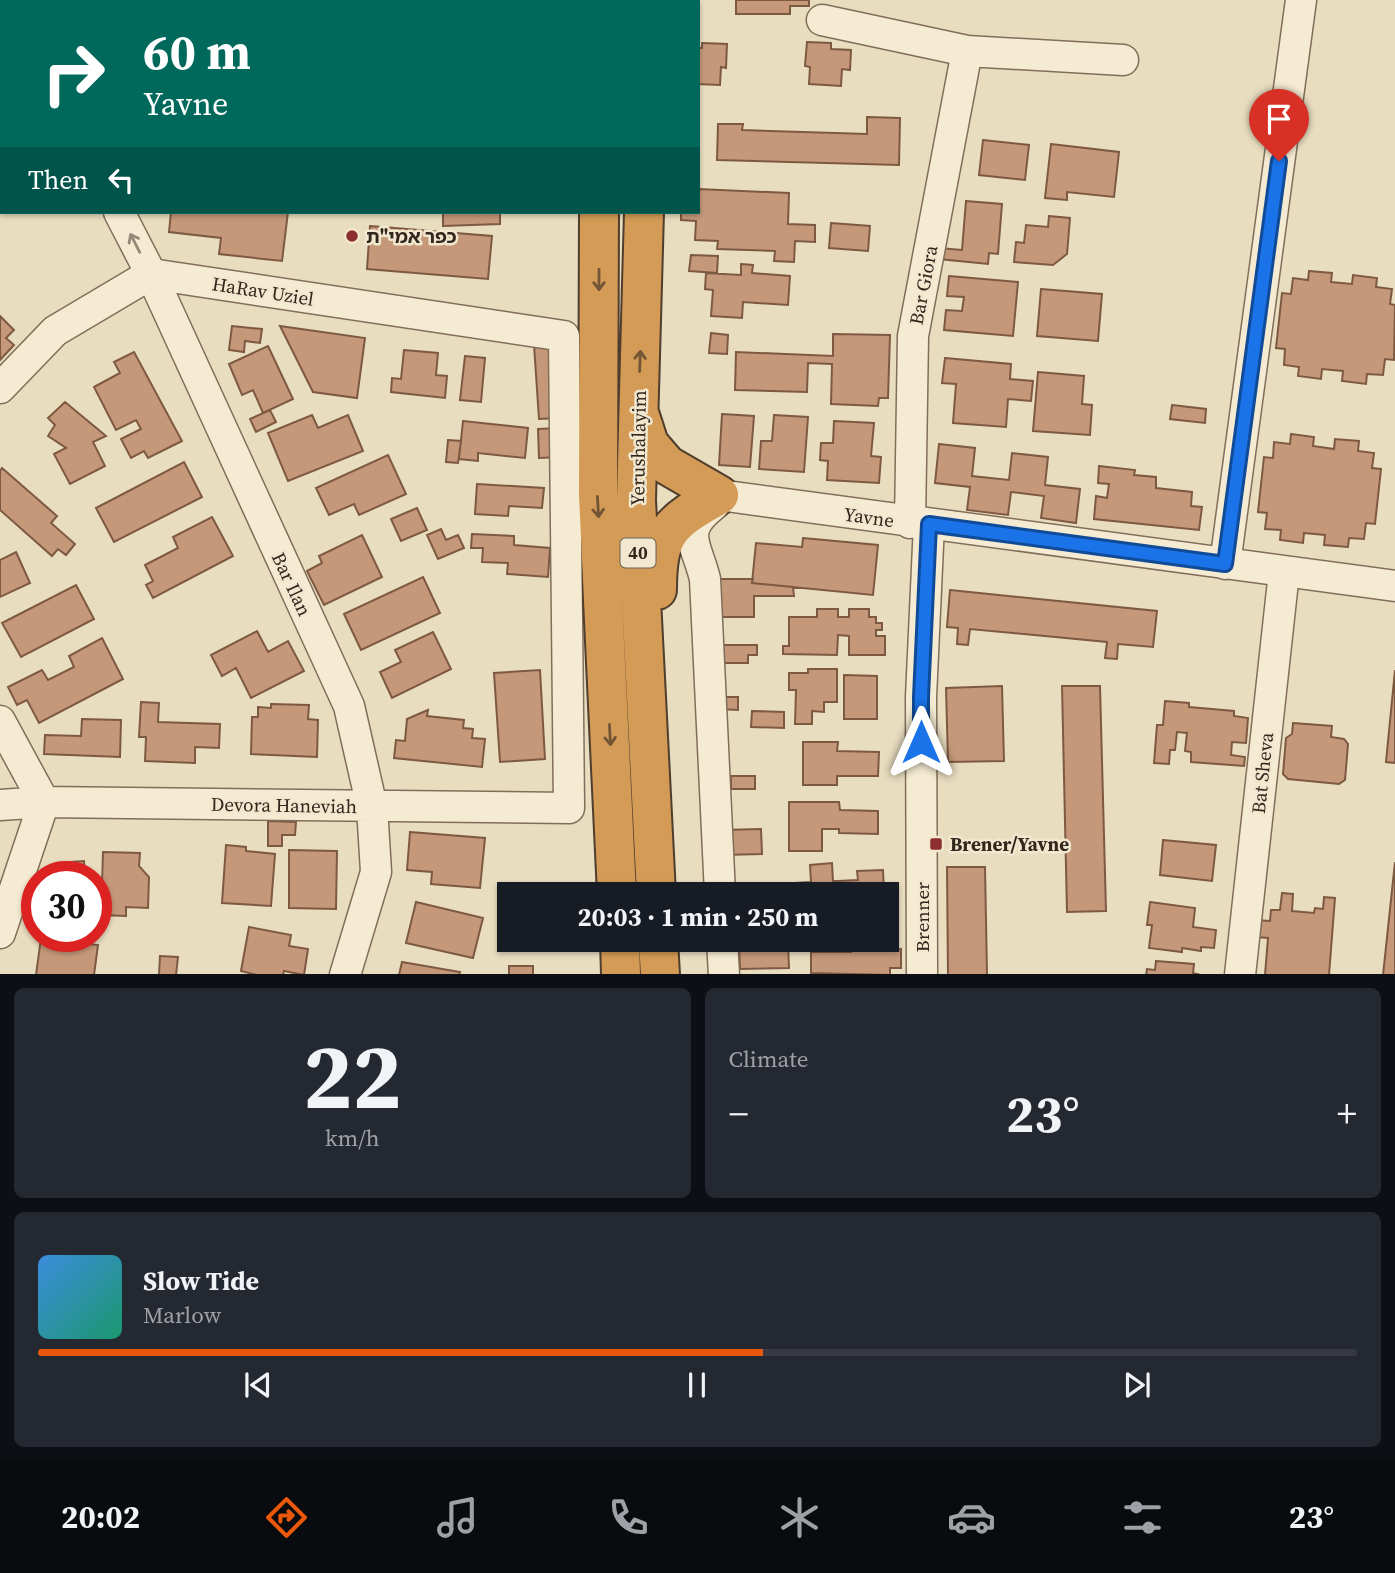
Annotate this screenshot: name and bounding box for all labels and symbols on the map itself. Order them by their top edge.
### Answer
pin [1249,89,1309,161]
place label: כפר אמי"ת [366,223,457,249]
marker: כפר אמי"ת [344,228,360,244]
one-way arrow [128,233,142,254]
street label: Bar Giora [903,243,944,327]
one-way arrow [592,268,606,291]
street label: HaRav Uziel [210,270,316,312]
one-way arrow [633,350,646,373]
street label: Yerushalayim [624,390,652,506]
one-way arrow [592,496,605,519]
street label: Yavne [842,501,896,533]
road number: 40 [620,538,656,568]
street label: Bar Ilan [266,548,318,620]
position arrow [884,705,958,779]
one-way arrow [603,723,616,746]
street label: Bat Sheva [1245,731,1279,815]
street label: Devora Haneviah [211,791,357,819]
place label: Brener/Yavne [950,831,1069,857]
marker: Brener/Yavne [928,836,944,852]
speed limit sign: 30 [21,861,112,952]
street label: Brenner [909,882,935,952]

